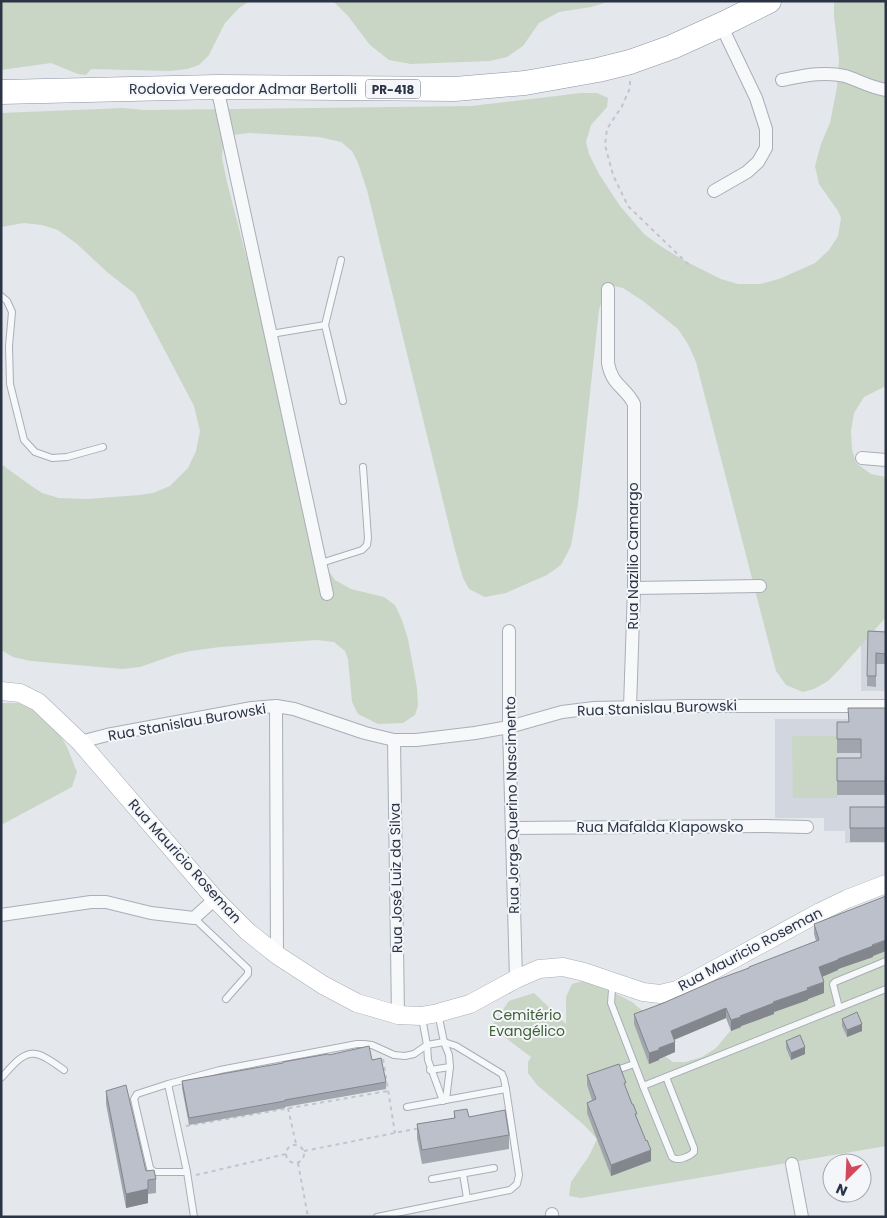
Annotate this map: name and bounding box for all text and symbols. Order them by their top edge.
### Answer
street label: Rodovia Vereador Admar Bertolli [129,79,357,99]
road number: PR-418 [366,80,420,98]
street label: Rua Nazilio Camargo [623,482,643,630]
street label: Rua Stanislau Burowski [577,695,737,721]
street label: Rua Jorge Querino Nascimento [500,696,524,914]
street label: Rua Stanislau Burowski [107,698,267,746]
street label: Rua Mauricio Roseman [124,795,246,927]
street label: Rua José Luiz da Silva [385,803,407,953]
street label: Rua Mafalda Klapowsko [576,817,744,837]
street label: Rua Mauricio Roseman [674,902,826,996]
park label: Cemitério Evangélico [489,1005,565,1041]
north arrow [822,1153,872,1203]
text: N [833,1179,851,1201]

